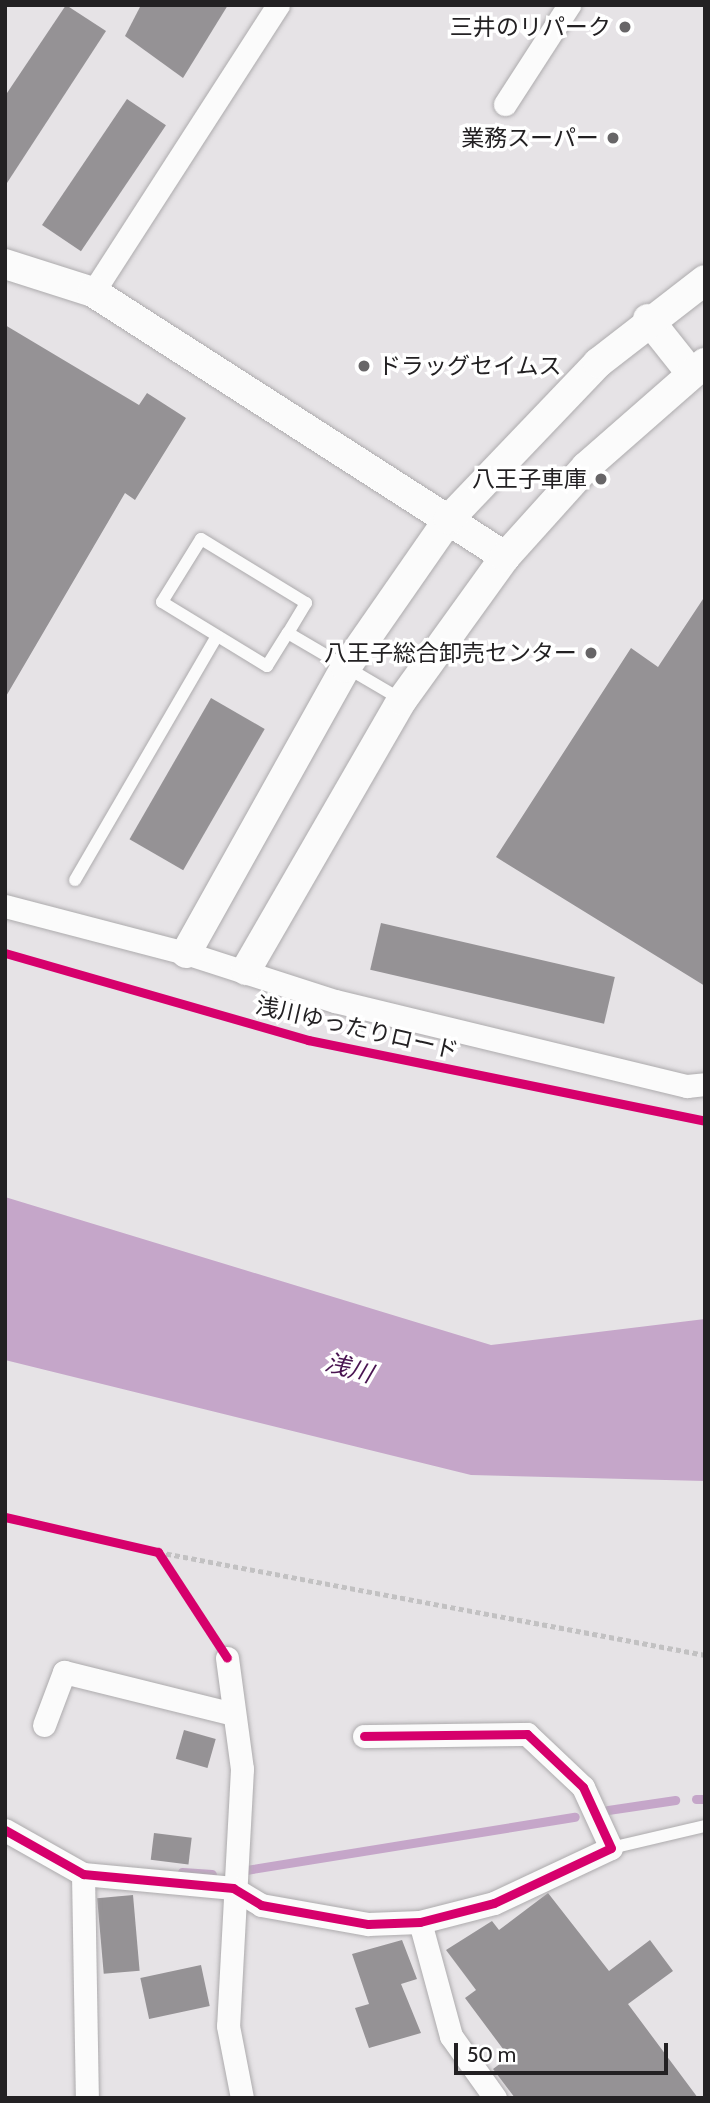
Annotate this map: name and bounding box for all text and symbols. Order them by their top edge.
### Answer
place label: 三井のリパーク [450,13,611,41]
marker: 三井のリパーク [617,19,633,35]
place label: 業務スーパー [461,124,599,152]
marker: 業務スーパー [605,130,621,146]
place label: ドラッグセイムス [378,352,562,380]
marker: ドラッグセイムス [356,358,372,374]
place label: 八王子車庫 [472,465,587,493]
marker: 八王子車庫 [593,471,609,487]
place label: 八王子総合卸売センター [324,639,577,667]
marker: 八王子総合卸売センター [583,645,599,661]
street label: 浅川ゆったりロード [253,991,461,1065]
water label: 浅川 [322,1348,376,1388]
scale bar [458,2030,672,2074]
text: 50 m [467,2042,516,2067]

